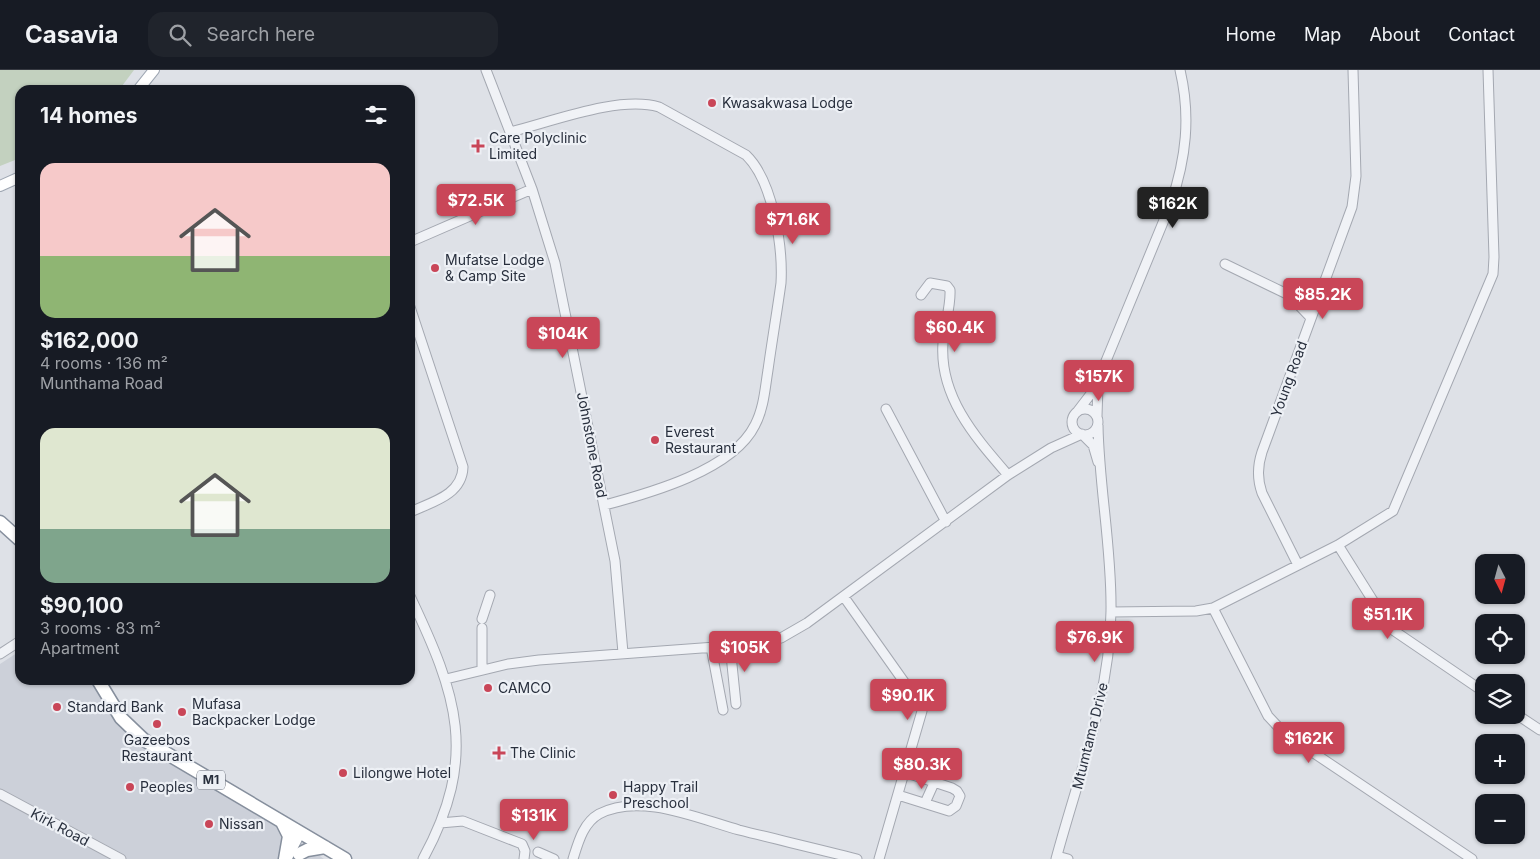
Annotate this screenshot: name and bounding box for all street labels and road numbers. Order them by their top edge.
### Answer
street label: Young Road [1267,338,1310,419]
street label: Johnstone Road [574,391,611,499]
street label: Mtumtama Drive [1068,681,1111,791]
road number: M1 [197,770,225,790]
street label: Kirk Road [28,804,92,849]

